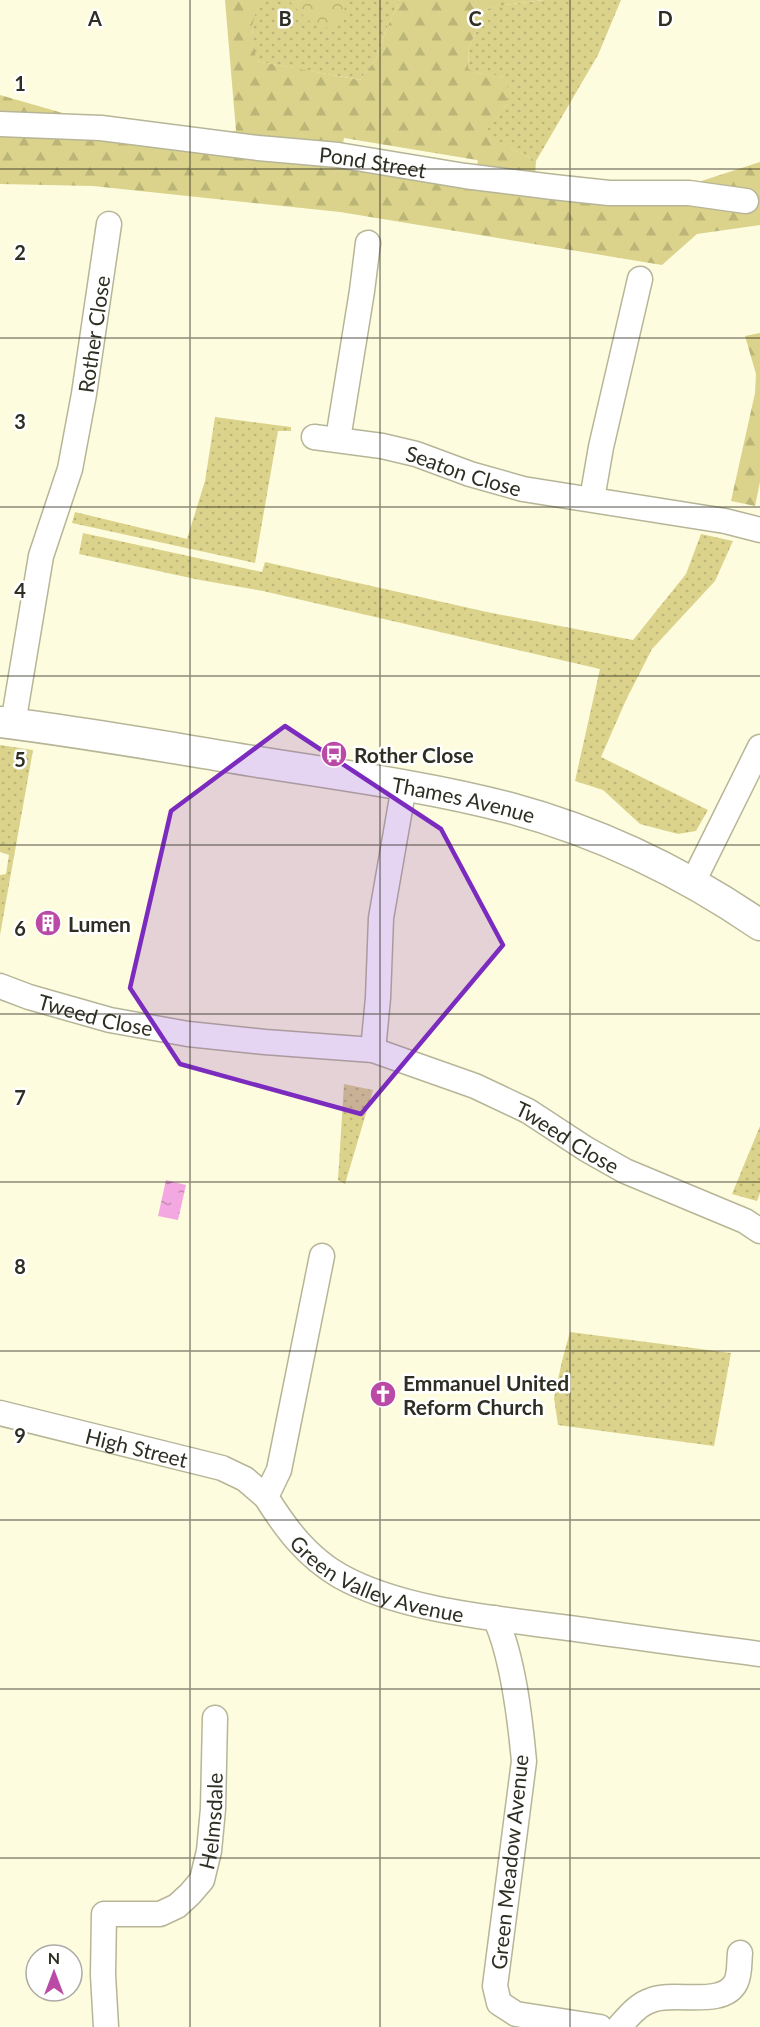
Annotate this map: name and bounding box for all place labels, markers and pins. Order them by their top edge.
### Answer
bus stop icon: Rother Close [319,739,349,769]
place label: Rother Close [354,742,474,767]
building icon: Lumen [33,908,63,938]
place label: Lumen [68,911,131,936]
place label: Emmanuel United Reform Church [403,1370,569,1419]
church icon: Emmanuel United Reform Church [368,1379,398,1409]

